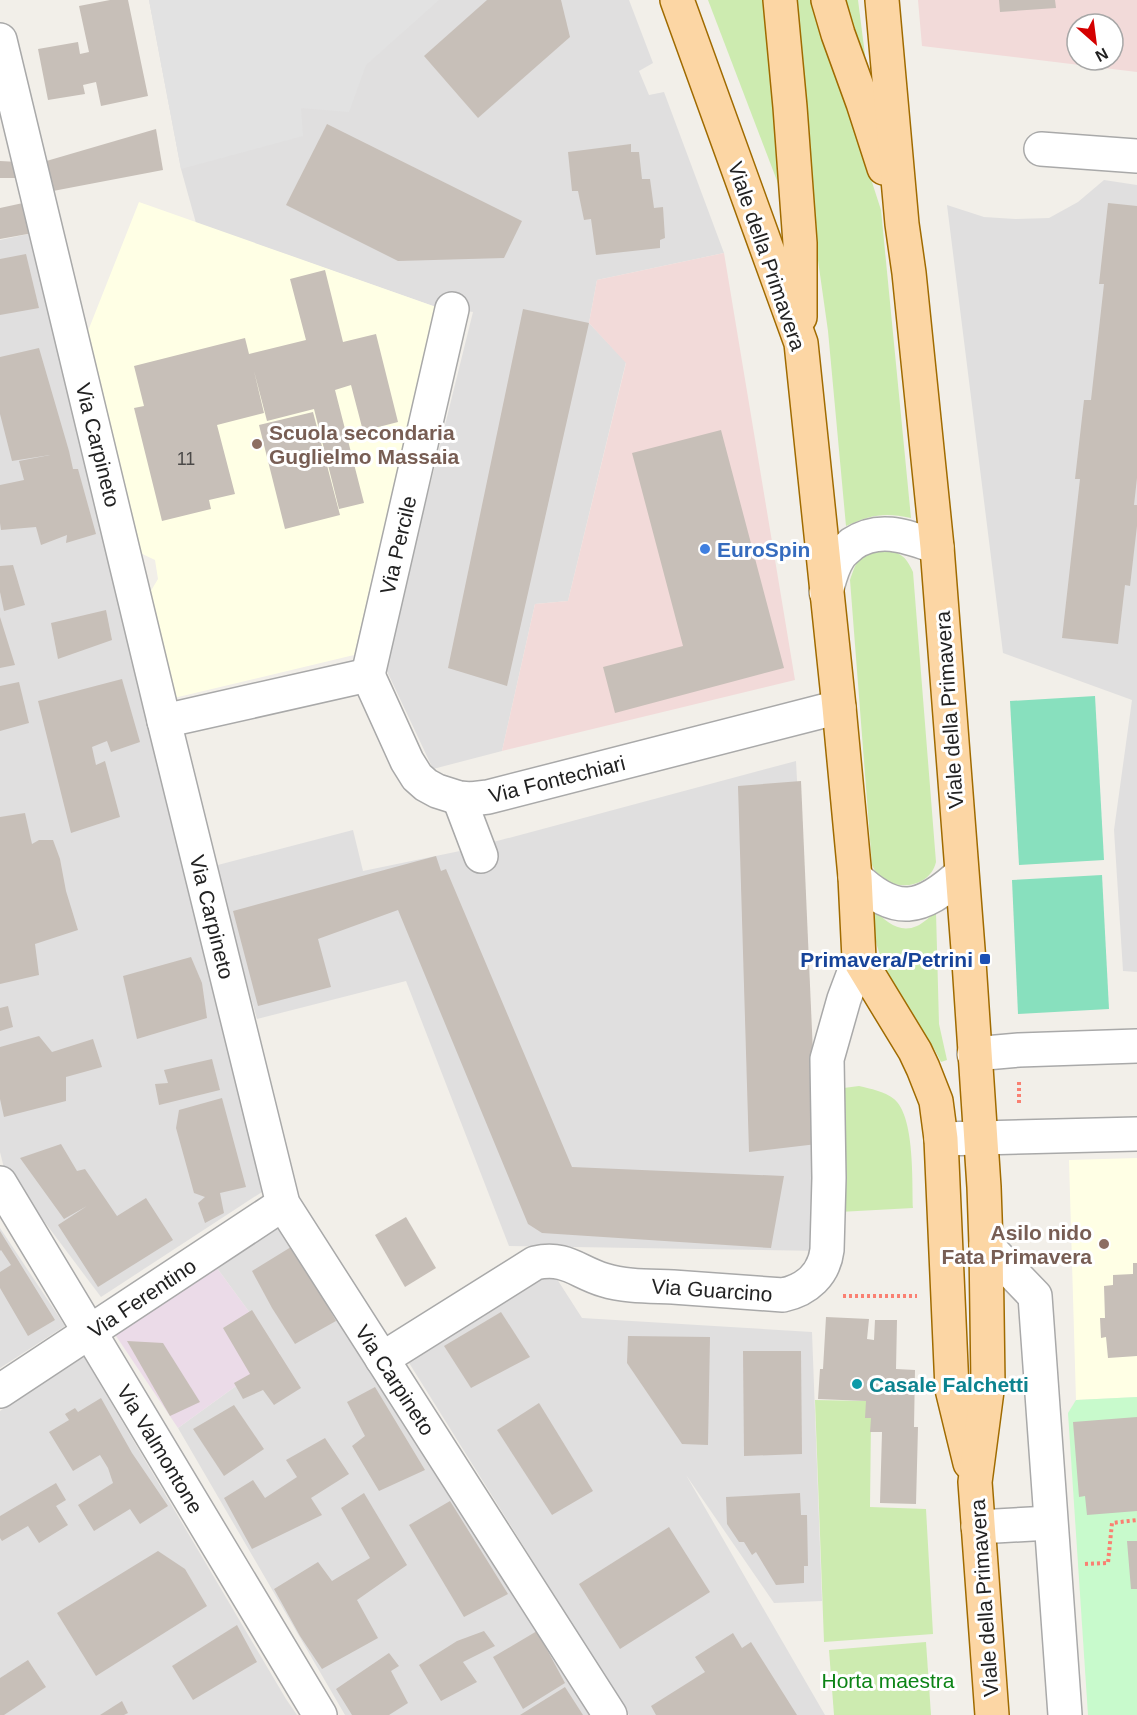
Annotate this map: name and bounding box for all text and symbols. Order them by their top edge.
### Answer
north arrow [1065,12,1125,72]
text: N [1093,45,1111,65]
street label: Viale della Primavera [724,159,810,354]
street label: Via Carpineto [71,381,125,509]
place label: Scuola secondaria Guglielmo Massaia [269,421,460,468]
marker: Scuola secondaria Guglielmo Massaia [250,437,264,451]
house number: 11 [177,449,195,469]
street label: Via Percile [376,494,420,596]
place label: EuroSpin [717,538,810,561]
marker: EuroSpin [698,542,712,556]
street label: Viale della Primavera [931,610,967,810]
street label: Via Fontechiari [486,751,628,807]
street label: Via Carpineto [185,853,239,981]
place label: Primavera/Petrini [800,948,973,971]
marker: Primavera/Petrini [978,952,992,966]
place label: Asilo nido Fata Primavera [941,1221,1092,1268]
marker: Asilo nido Fata Primavera [1097,1237,1111,1251]
street label: Via Ferentino [84,1254,200,1342]
street label: Via Guarcino [651,1274,773,1306]
street label: Via Carpineto [351,1321,439,1439]
place label: Casale Falchetti [869,1373,1029,1396]
marker: Casale Falchetti [850,1377,864,1391]
street label: Via Valmontone [112,1380,208,1518]
street label: Viale della Primavera [966,1498,1002,1698]
park label: Horta maestra [821,1669,955,1692]

